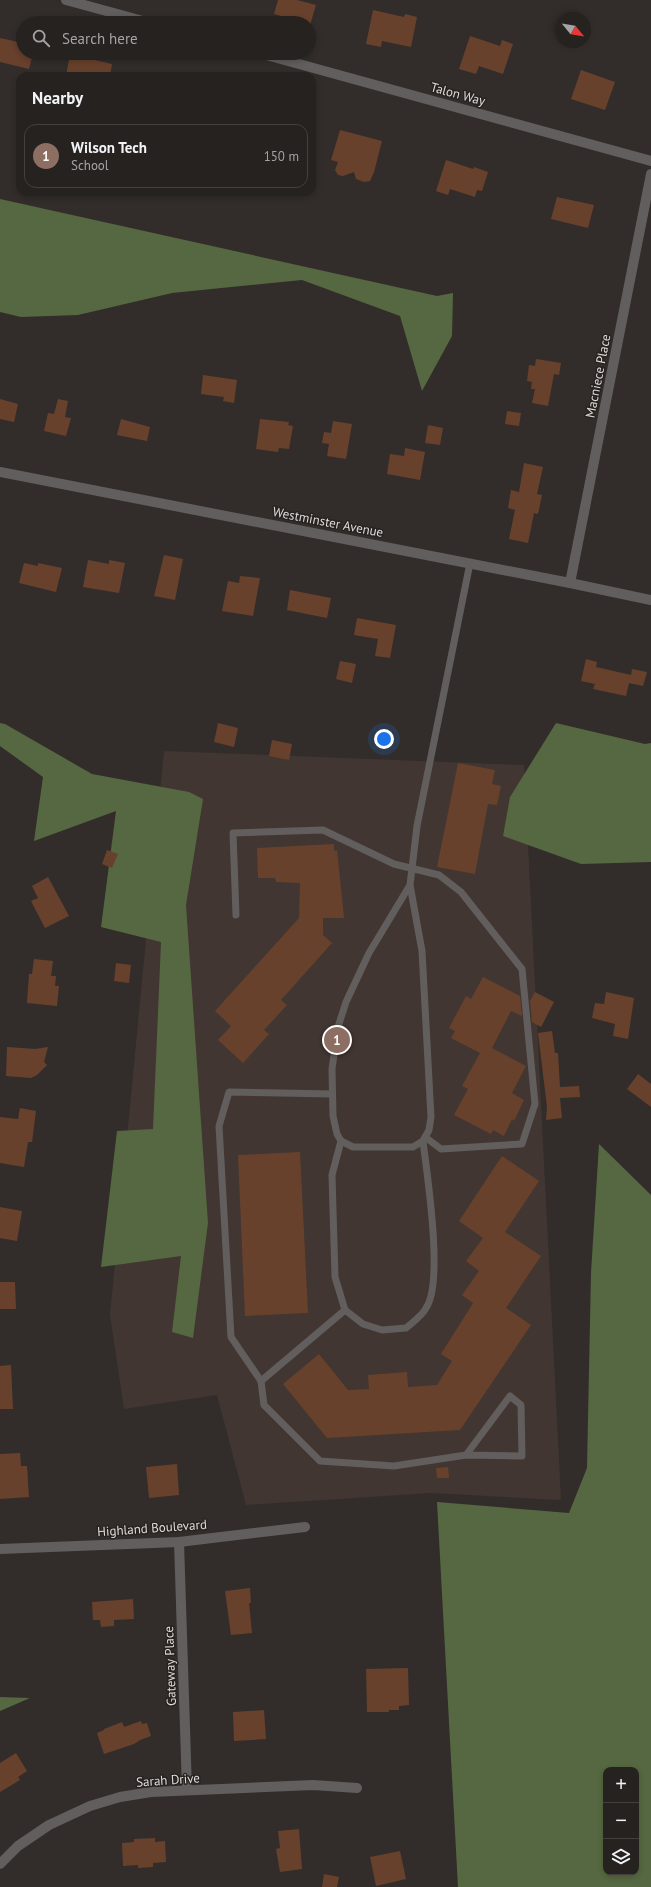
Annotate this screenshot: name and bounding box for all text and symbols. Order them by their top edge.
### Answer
north arrow [555,12,591,48]
search box [16,16,316,60]
icon: search [30,27,52,49]
text: Search here [62,29,138,48]
street label: Talon Way [429,79,487,109]
text: Nearby [32,87,83,109]
text: Wilson Tech [71,138,147,157]
text: 1 [42,148,50,165]
text: 150 m [264,148,299,165]
text: School [71,157,109,174]
street label: Macniece Place [582,333,614,419]
street label: Westminster Avenue [271,503,385,541]
your location [374,729,394,749]
pin: 1 [324,1025,350,1055]
street label: Highland Boulevard [97,1516,207,1540]
street label: Gateway Place [160,1626,180,1706]
map controls [603,1767,639,1875]
button: + [603,1767,639,1803]
street label: Sarah Drive [136,1769,200,1791]
button: − [603,1803,639,1839]
button: layers [603,1839,639,1875]

